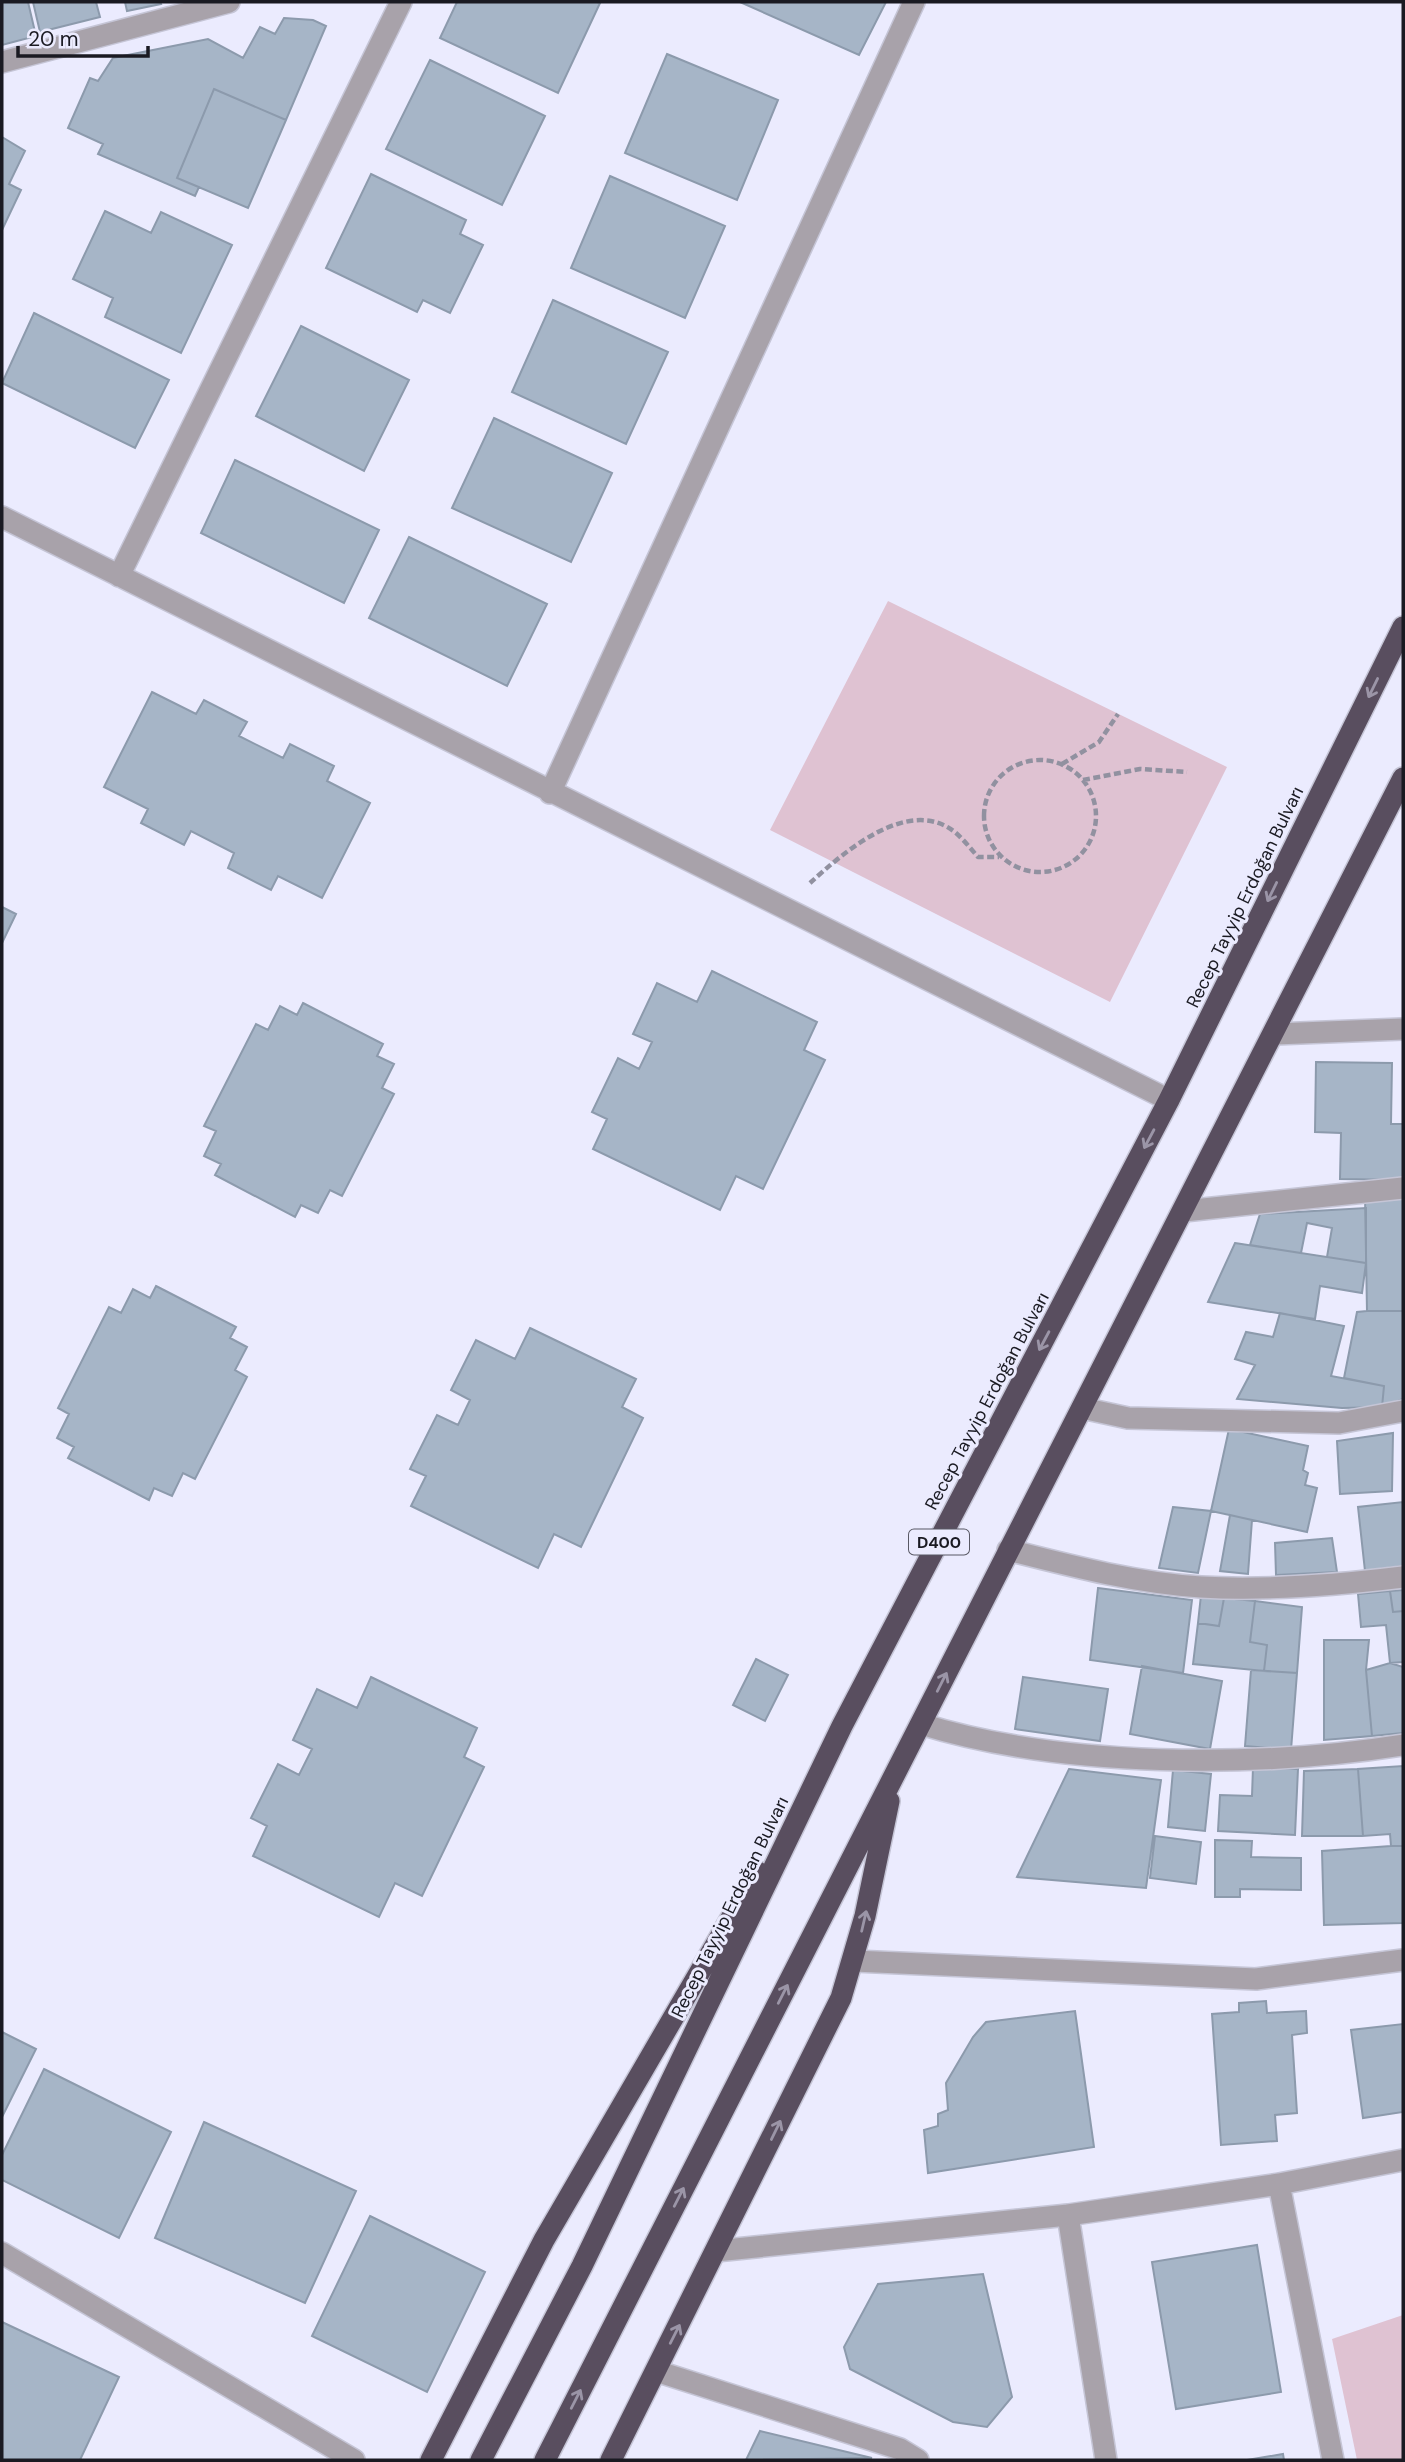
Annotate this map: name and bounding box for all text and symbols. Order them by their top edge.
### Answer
scale bar [18,14,147,58]
text: 20 m [28,25,79,53]
one-way arrow [1366,677,1379,698]
street label: Recep Tayyip Erdoğan Bulvarı [1181,782,1309,1012]
one-way arrow [1265,881,1279,902]
one-way arrow [1142,1129,1156,1149]
street label: Recep Tayyip Erdoğan Bulvarı [919,1288,1055,1514]
one-way arrow [1036,1330,1050,1351]
road number: D400 [909,1530,969,1554]
one-way arrow [935,1672,949,1693]
street label: Recep Tayyip Erdoğan Bulvarı [666,1792,794,2022]
one-way arrow [858,1910,871,1933]
one-way arrow [776,1984,790,2005]
one-way arrow [770,2120,783,2141]
one-way arrow [673,2187,687,2208]
one-way arrow [668,2324,682,2344]
one-way arrow [570,2390,584,2410]

